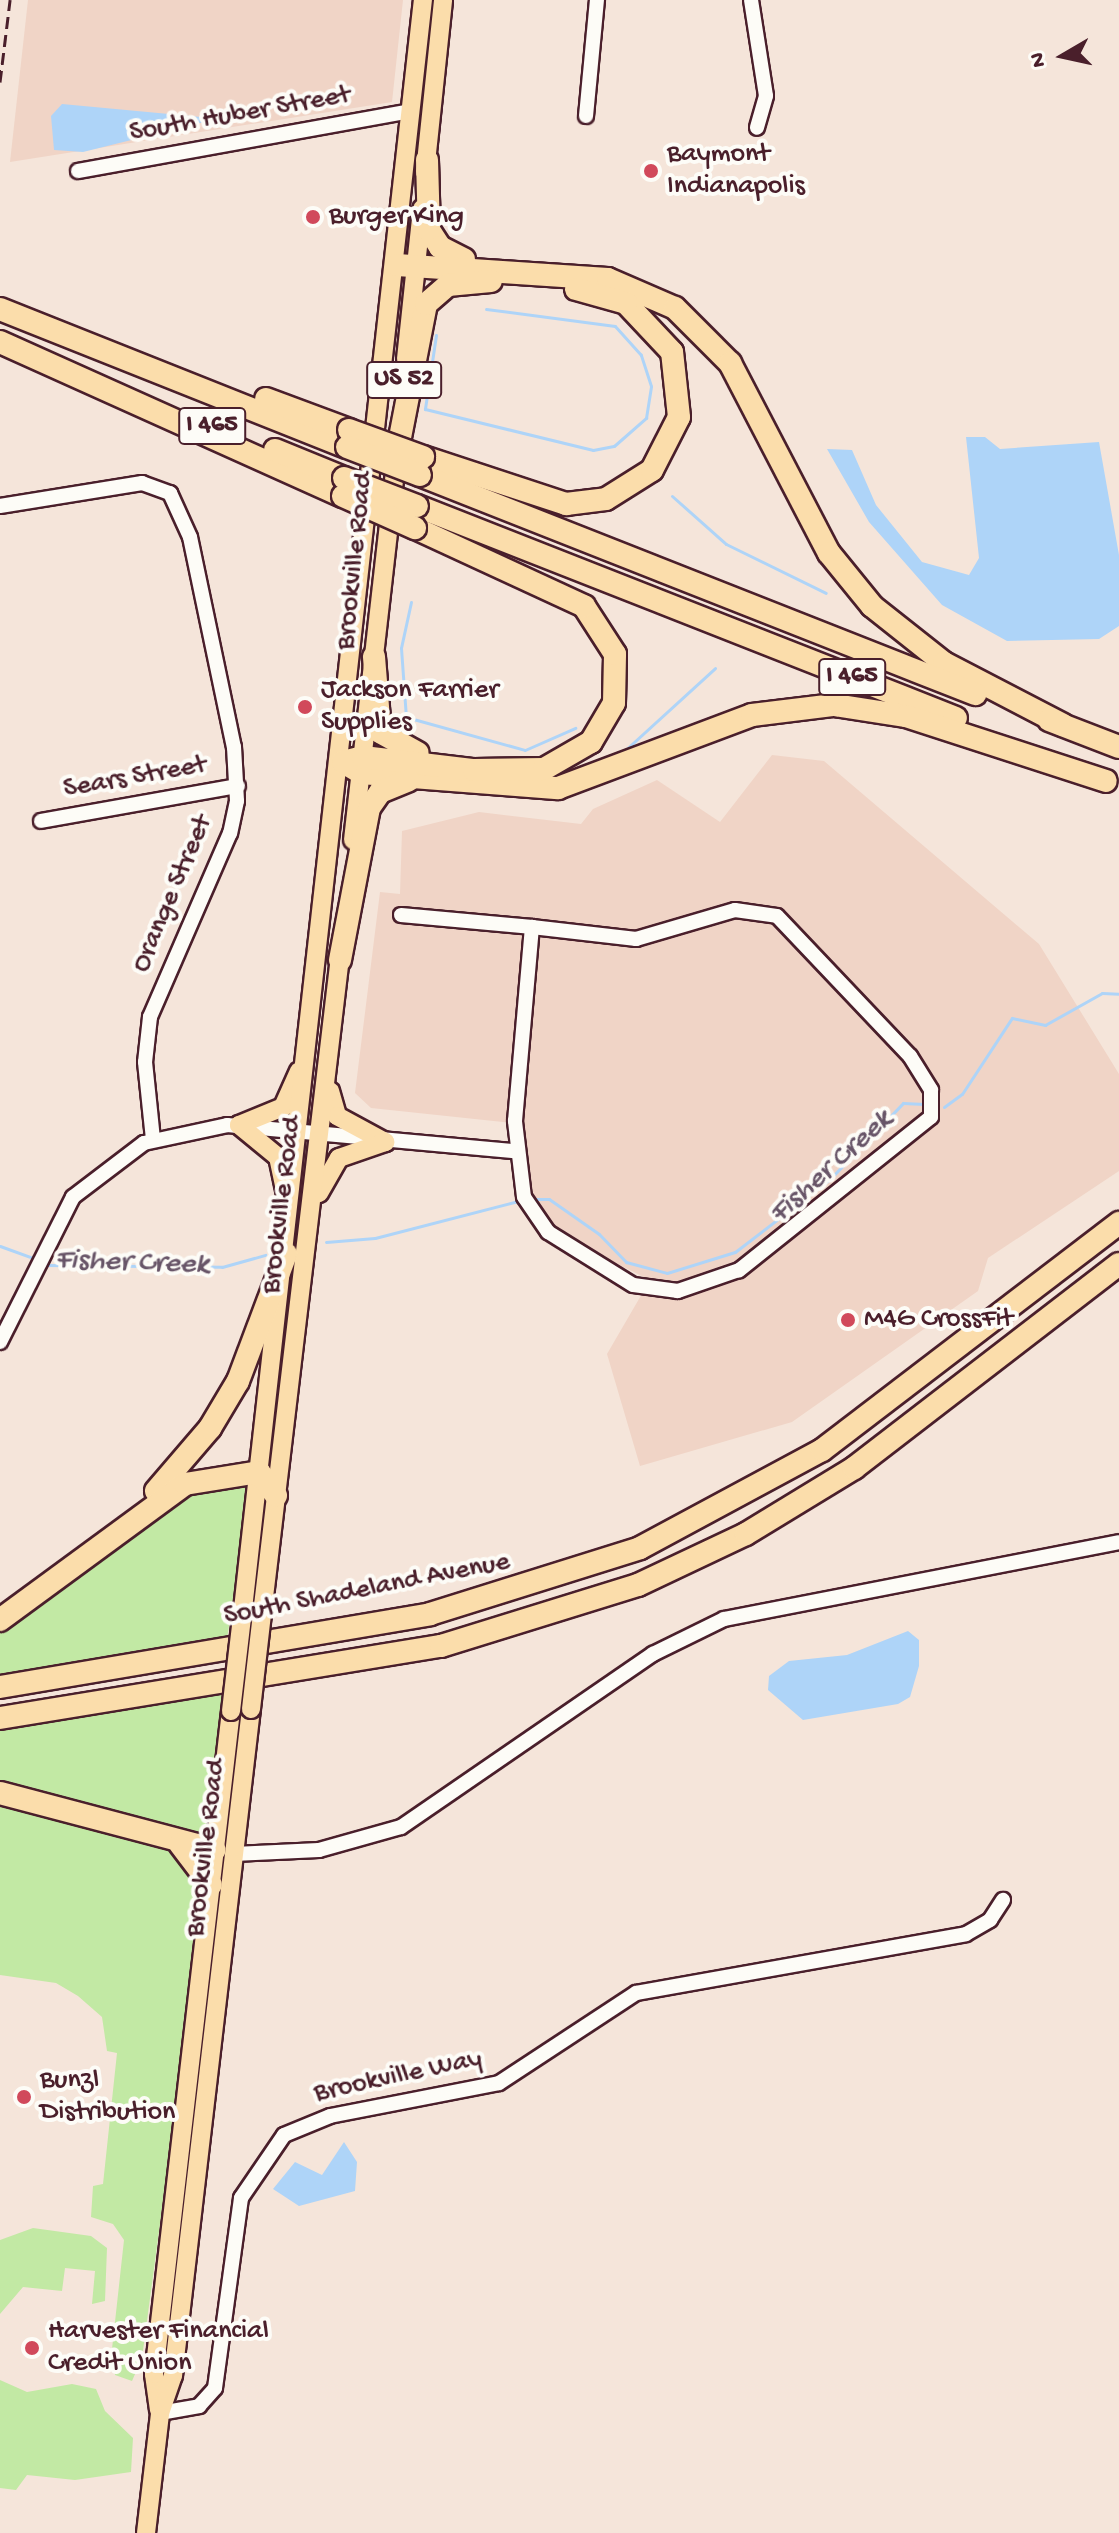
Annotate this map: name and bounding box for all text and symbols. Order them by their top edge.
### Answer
north arrow [1023,16,1103,96]
text: N [1025,51,1053,69]
street label: South Huber Street [127,79,353,151]
place label: Baymont Indianapolis [667,138,805,204]
marker: Baymont Indianapolis [642,162,660,180]
place label: Burger King [329,200,464,234]
marker: Burger King [304,208,322,226]
road number: US 52 [366,358,442,402]
road number: I 465 [178,404,246,448]
street label: Brookville Road [330,470,382,652]
road number: I 465 [818,655,886,699]
place label: Jackson Farrier Supplies [321,674,498,740]
marker: Jackson Farrier Supplies [296,698,314,716]
street label: Sears Street [61,749,209,807]
street label: Orange Street [125,810,221,978]
water label: Fisher Creek [763,1103,901,1233]
street label: Brookville Road [255,1114,311,1296]
water label: Fisher Creek [55,1243,209,1285]
place label: M4G CrossFit [864,1303,1013,1337]
marker: M4G CrossFit [839,1311,857,1329]
street label: South Shadeland Avenue [221,1546,513,1634]
street label: Brookville Road [179,1757,235,1939]
street label: Brookville Way [311,2043,485,2111]
place label: Bunzl Distribution [40,2064,175,2130]
marker: Bunzl Distribution [15,2088,33,2106]
place label: Harvester Financial Credit Union [48,2315,269,2381]
marker: Harvester Financial Credit Union [23,2339,41,2357]

